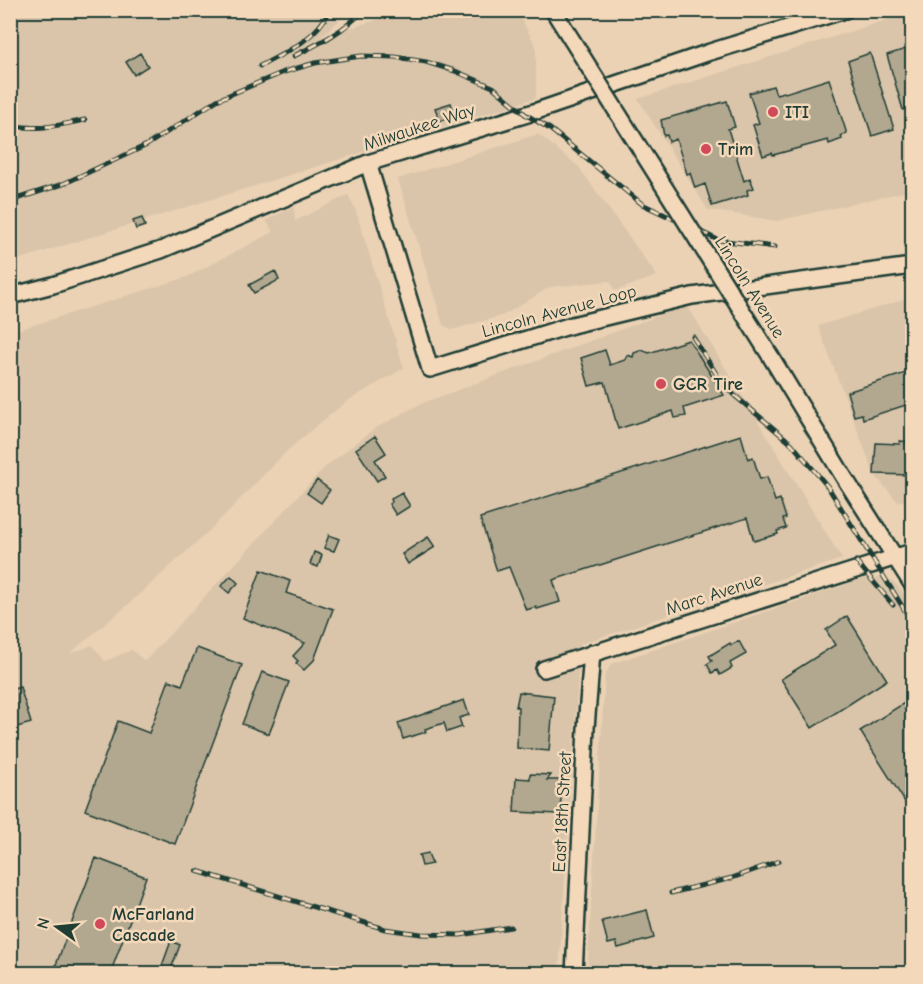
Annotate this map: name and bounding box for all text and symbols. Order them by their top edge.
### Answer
street label: Milwaukee Way [361,99,479,155]
place label: ITI [785,102,809,123]
marker: ITI [766,105,780,119]
place label: Trim [718,139,753,160]
marker: Trim [699,142,713,156]
street label: Lincoln Avenue [710,233,789,342]
street label: Lincoln Avenue Loop [479,281,639,342]
place label: GCR Tire [673,374,743,395]
marker: GCR Tire [654,377,668,391]
street label: Marc Avenue [663,569,765,620]
street label: East 18th Street [549,750,576,873]
north arrow [27,897,87,957]
place label: McFarland Cascade [112,904,194,946]
text: N [33,916,54,931]
marker: McFarland Cascade [93,917,107,931]

